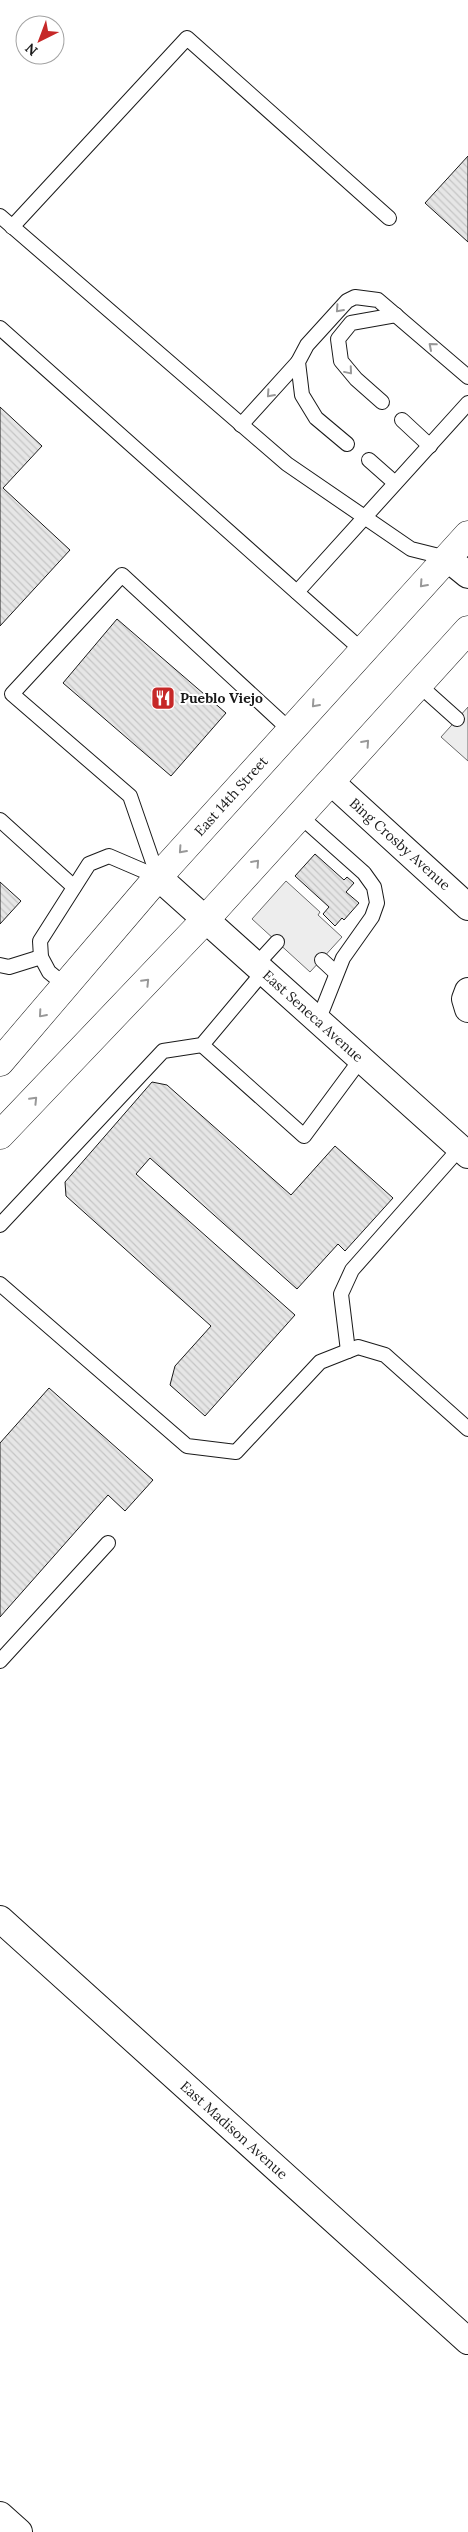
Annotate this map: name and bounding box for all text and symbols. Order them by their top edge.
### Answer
north arrow [15,15,65,65]
text: N [21,39,41,60]
one-way arrow [336,303,345,312]
one-way arrow [428,343,437,352]
one-way arrow [344,365,352,374]
one-way arrow [266,388,275,397]
one-way arrow [420,578,429,587]
restaurant icon: Pueblo Viejo [150,685,176,711]
place label: Pueblo Viejo [180,689,263,707]
one-way arrow [312,699,321,708]
one-way arrow [360,740,369,749]
street label: East 14th Street [190,752,272,840]
street label: Bing Crosby Avenue [346,794,454,894]
one-way arrow [179,845,188,854]
one-way arrow [251,860,260,869]
street label: East Seneca Avenue [259,966,367,1066]
one-way arrow [140,979,149,988]
one-way arrow [39,1008,48,1017]
one-way arrow [28,1097,37,1106]
street label: East Madison Avenue [177,2077,292,2183]

